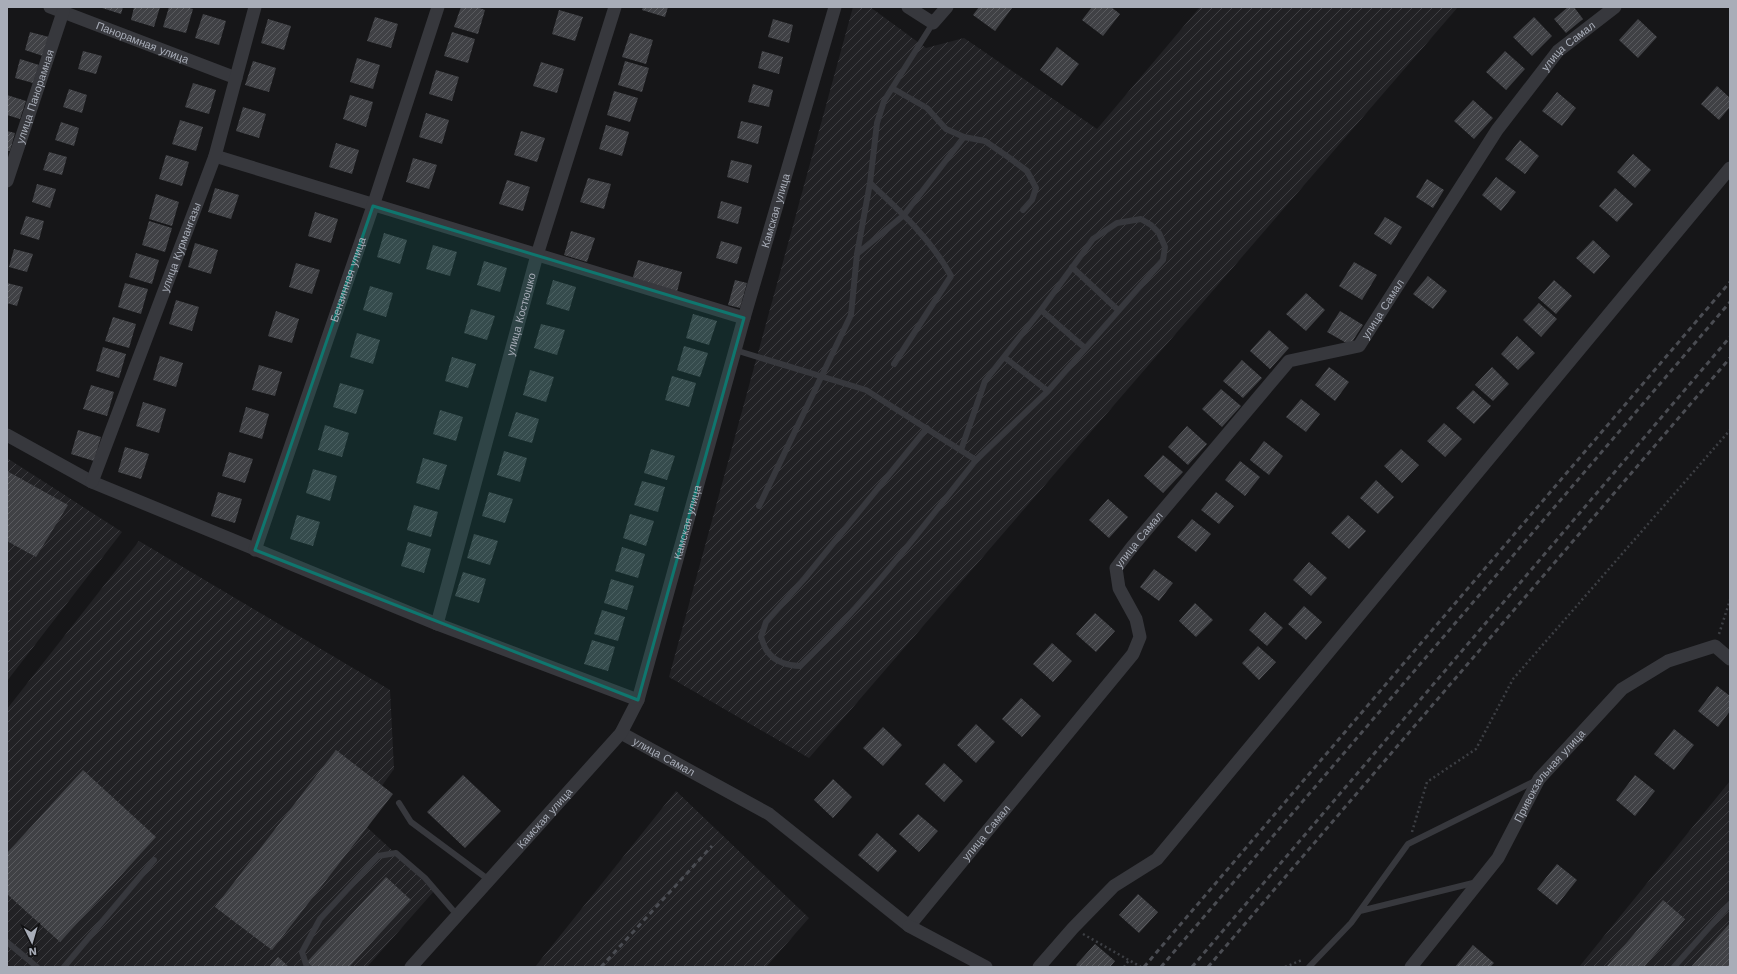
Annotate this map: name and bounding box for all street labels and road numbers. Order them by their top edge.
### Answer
street label: Панорамная улица [94,19,191,67]
street label: улица Самал [1539,19,1598,74]
street label: улица Панорамная [14,48,57,145]
street label: Камская улица [759,171,793,249]
street label: улица Курмангазы [158,201,204,294]
street label: Бензинная улица [328,235,369,324]
street label: улица Костюшко [504,271,539,357]
street label: улица Самал [1359,277,1407,342]
street label: Камская улица [671,483,705,561]
street label: улица Самал [1112,509,1166,571]
street label: Привокзальная улица [1512,727,1589,825]
street label: улица Самал [631,735,697,779]
street label: Камская улица [514,785,576,851]
street label: улица Самал [960,802,1013,863]

